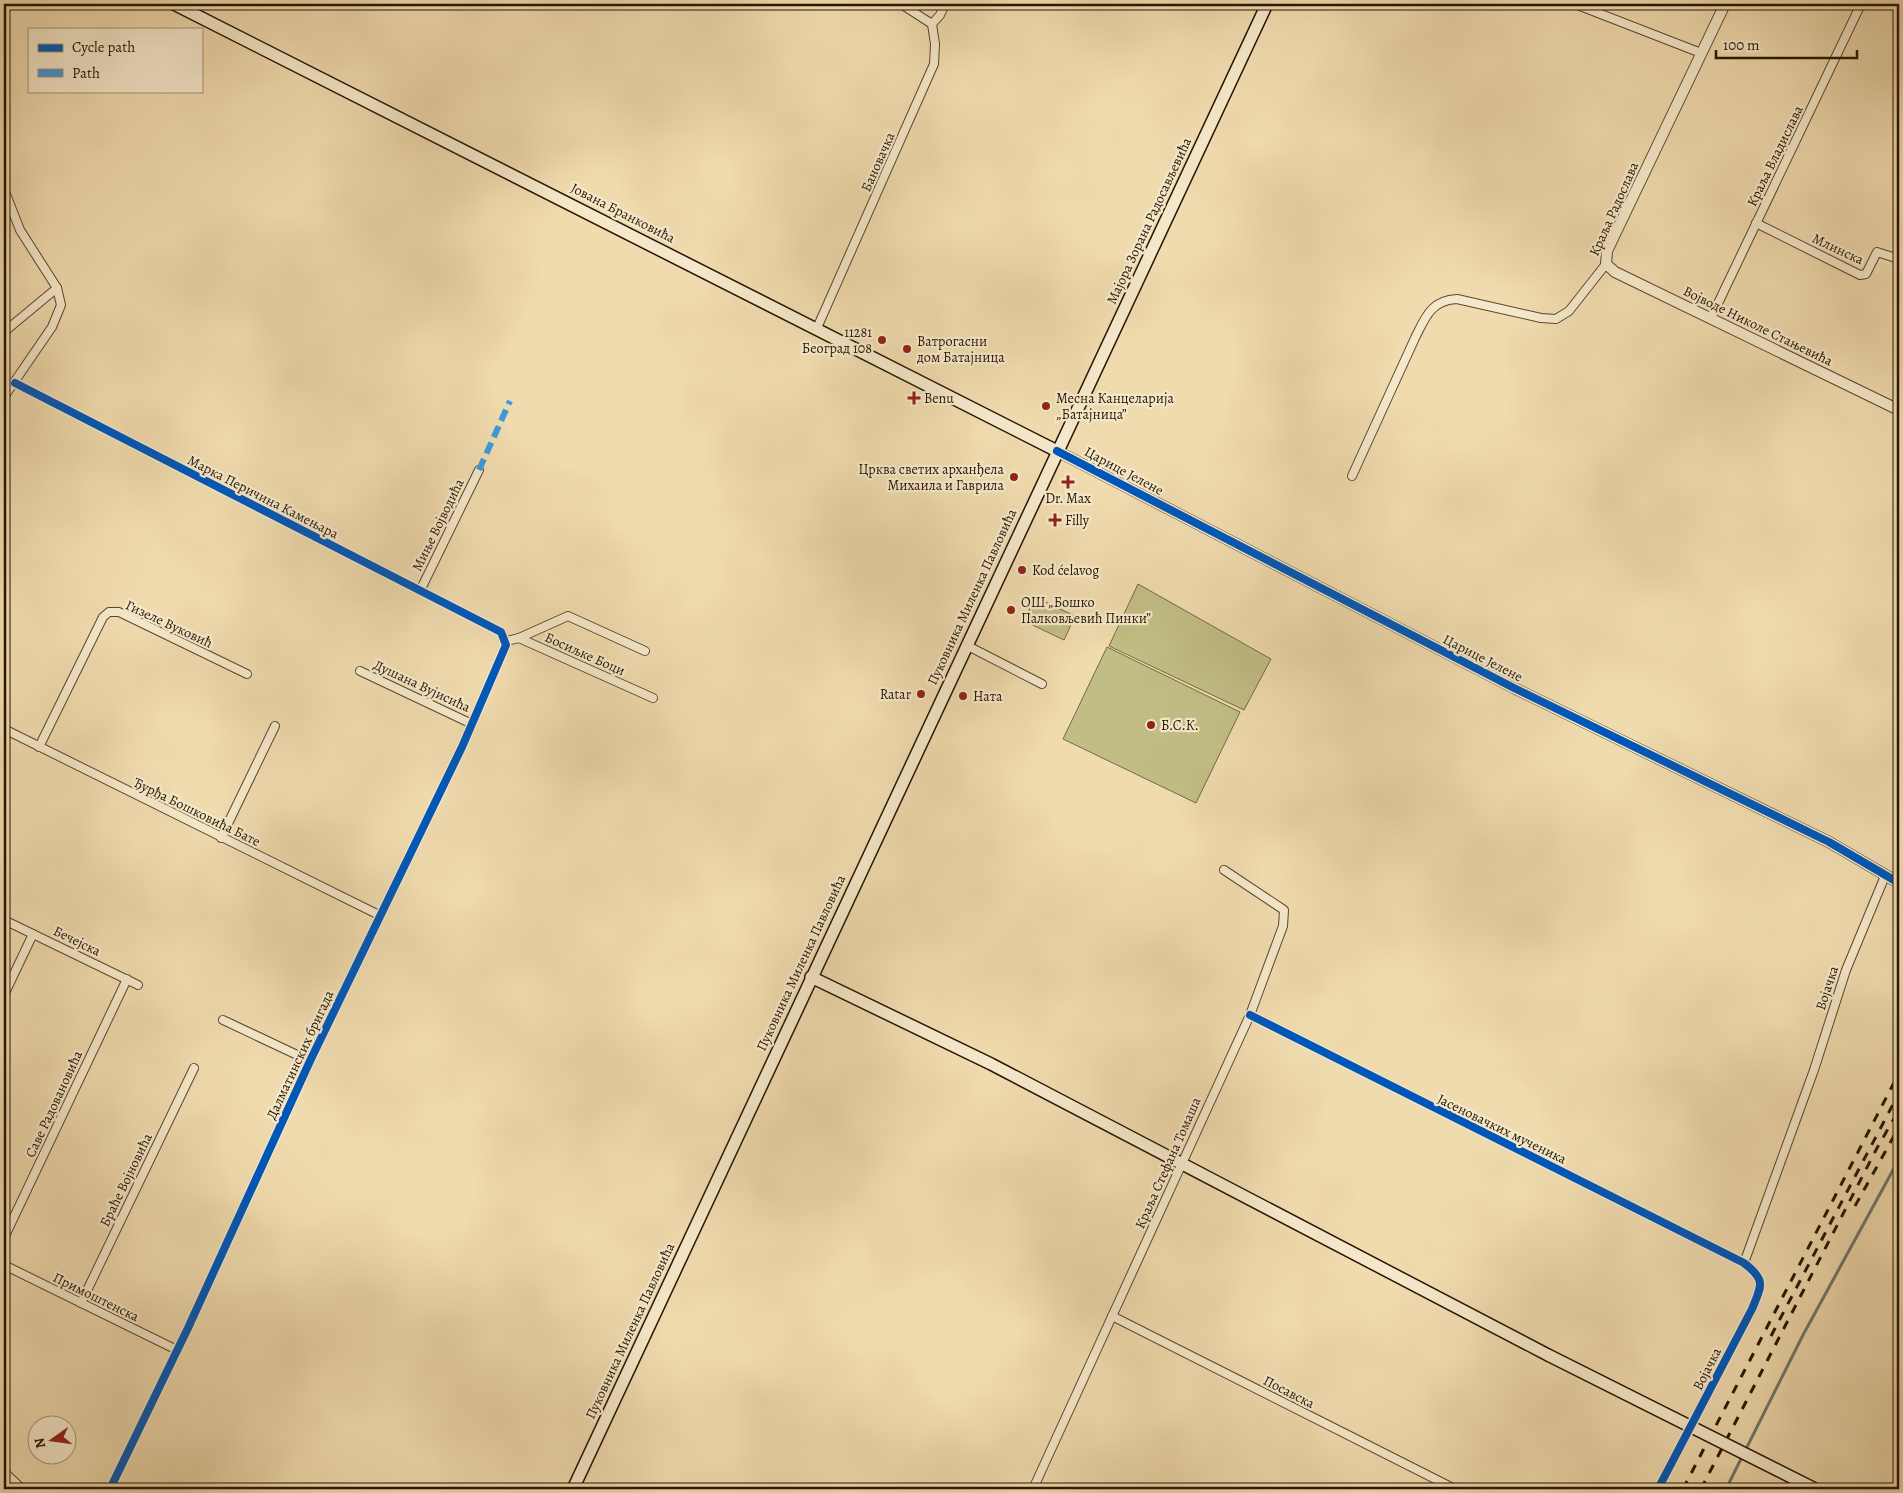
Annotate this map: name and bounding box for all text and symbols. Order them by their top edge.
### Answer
legend [28,28,202,92]
scale bar [1716,28,1857,60]
text: 100 m [1723,35,1760,55]
text: Cycle path [72,37,135,57]
text: Path [72,63,100,83]
street label: Краља Владислава [1742,102,1808,210]
street label: Бановачка [856,129,900,195]
street label: Мајора Зорана Радосављевића [1102,134,1196,307]
street label: Краља Радослава [1585,158,1643,259]
street label: Јована Бранковића [568,178,679,248]
street label: Млинска [1809,229,1867,269]
street label: Војводе Николе Стањевића [1680,281,1836,371]
place label: 11281 Београд 108 [802,323,872,358]
place label: Ватрогасни дом Батајница [916,332,1005,367]
marker: 11281 Београд 108 [876,334,888,346]
marker: Ватрогасни дом Батајница [901,343,913,355]
place label: Benu [924,389,954,408]
place label: Месна Канцеларија „Батајница” [1056,389,1174,424]
marker: Benu [908,392,920,404]
marker: Месна Канцеларија „Батајница” [1040,400,1052,412]
street label: Царице Јелене [1081,442,1167,500]
street label: Марка Перичина Камењара [184,451,342,544]
place label: Црква светих арханђела Михаила и Гаврила [858,460,1005,495]
marker: Црква светих арханђела Михаила и Гаврила [1008,471,1020,483]
street label: Миње Војводића [407,475,469,575]
marker: Dr. Max [1062,476,1074,488]
place label: Dr. Max [1045,489,1091,508]
street label: Пуковника Миленка Павловића [923,505,1021,688]
place label: Filly [1065,511,1090,530]
marker: Filly [1049,514,1061,526]
place label: Kod ćelavog [1032,561,1099,580]
marker: Kod ćelavog [1016,564,1028,576]
place label: ОШ „Бошко Палковљевић Пинки” [1021,593,1151,628]
street label: Гизеле Вуковић [122,596,216,653]
marker: ОШ „Бошко Палковљевић Пинки” [1005,604,1017,616]
street label: Босиљке Боци [542,628,628,680]
street label: Царице Јелене [1440,630,1526,686]
street label: Душана Вујисића [370,655,474,717]
place label: Ratar [880,685,912,704]
place label: Ната [973,687,1003,706]
marker: Ratar [915,688,927,700]
marker: Ната [957,690,969,702]
place label: Б.С.К. [1161,716,1199,735]
marker: Б.С.К. [1145,719,1157,731]
street label: Ђурђа Бошковића Бате [130,773,264,851]
street label: Пуковника Миленка Павловића [752,871,850,1054]
street label: Бечејска [50,921,104,961]
street label: Војачка [1811,963,1843,1013]
street label: Далматинских бригада [262,987,339,1123]
street label: Саве Радовановића [21,1047,87,1161]
street label: Јасеновачких мученика [1434,1089,1570,1169]
street label: Краља Стефана Томаша [1130,1094,1206,1232]
street label: Браће Војновића [95,1130,157,1230]
street label: Пуковника Миленка Павловића [581,1239,679,1422]
street label: Примоштенска [50,1268,143,1326]
street label: Војачка [1688,1344,1726,1394]
street label: Посавска [1260,1371,1318,1413]
north arrow [28,1416,78,1466]
text: N [29,1436,50,1450]

